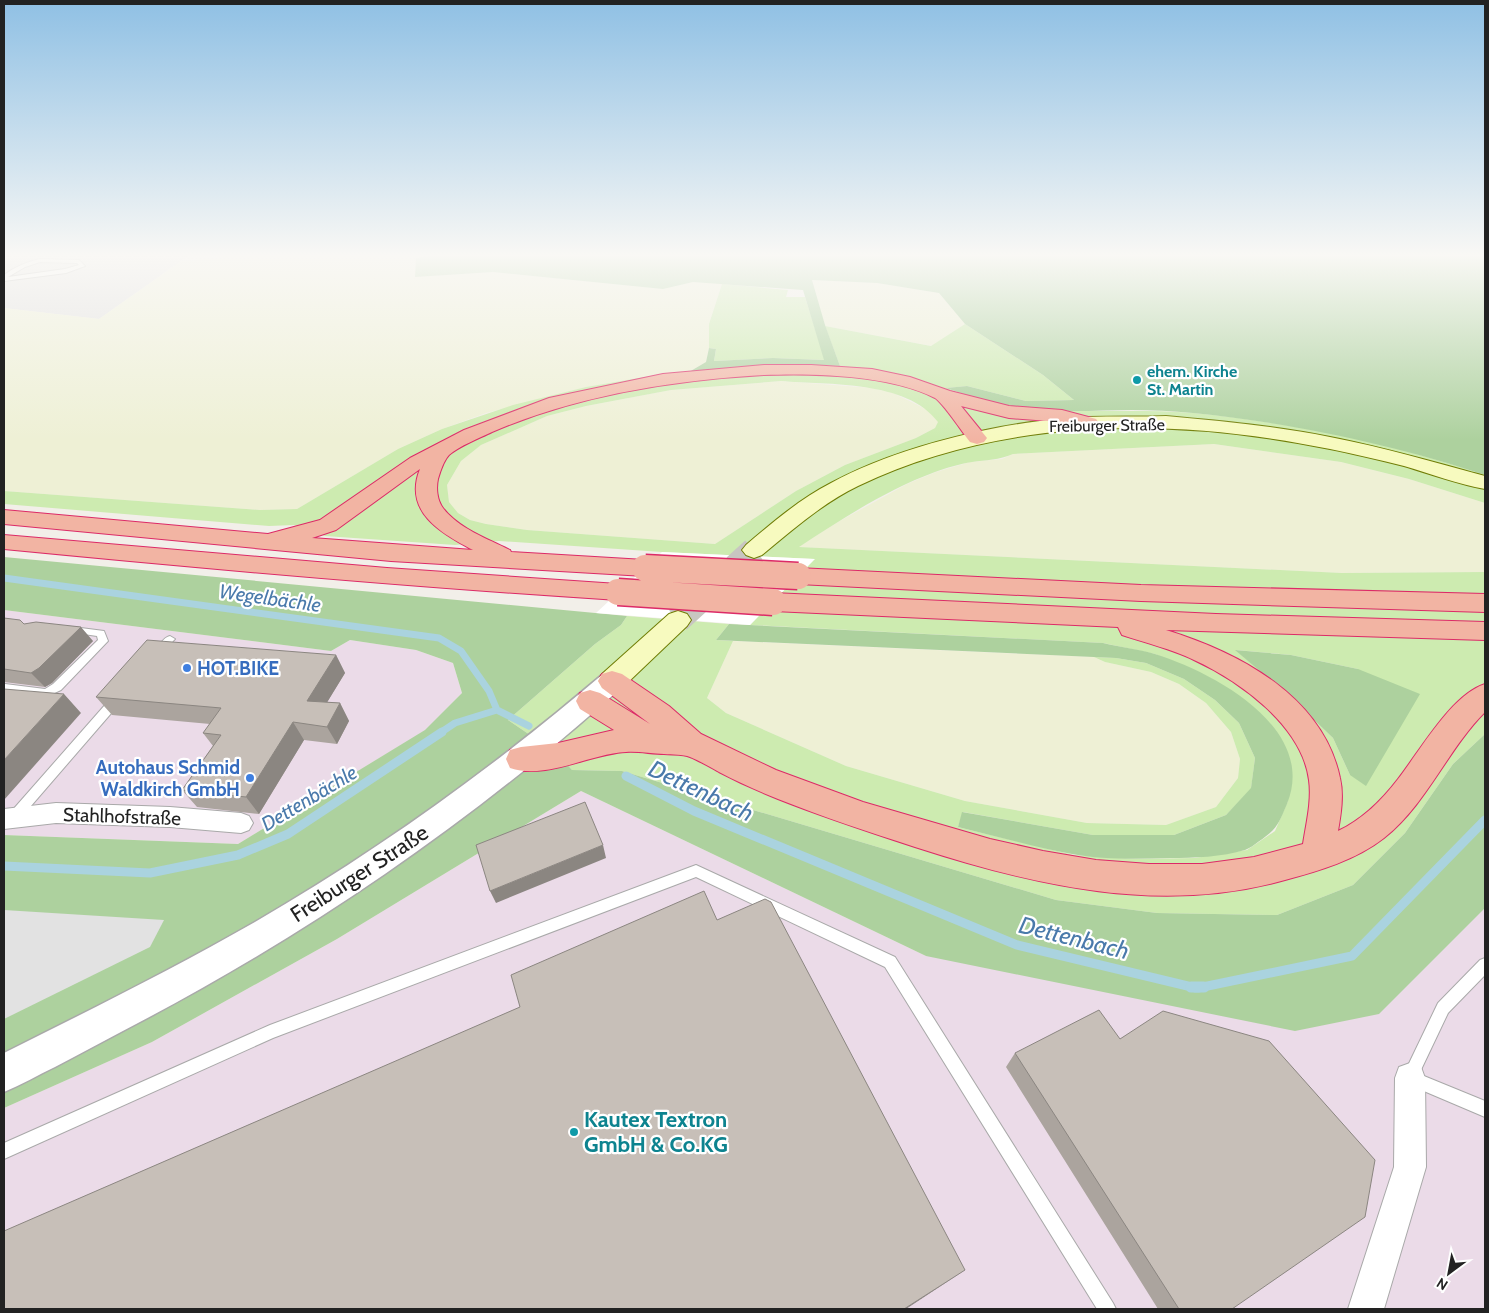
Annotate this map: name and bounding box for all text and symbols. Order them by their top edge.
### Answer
place label: ehem. Kirche St. Martin [1147,362,1237,399]
marker: ehem. Kirche St. Martin [1131,374,1143,386]
street label: Freiburger Straße [1049,415,1165,436]
water label: Wegelbächle [218,579,322,617]
place label: HOT.BIKE [197,657,279,680]
marker: HOT.BIKE [181,662,193,674]
water label: Dettenbach [644,754,758,827]
place label: Autohaus Schmid Waldkirch GmbH [96,756,240,801]
water label: Dettenbächle [257,760,361,836]
marker: Autohaus Schmid Waldkirch GmbH [244,772,256,784]
street label: Stahlhofstraße [63,803,182,830]
street label: Freiburger Straße [285,819,433,928]
water label: Dettenbach [1016,910,1132,965]
place label: Kautex Textron GmbH & Co.KG [584,1106,728,1158]
marker: Kautex Textron GmbH & Co.KG [568,1126,580,1138]
north arrow [1424,1248,1474,1298]
text: N [1433,1274,1451,1294]

